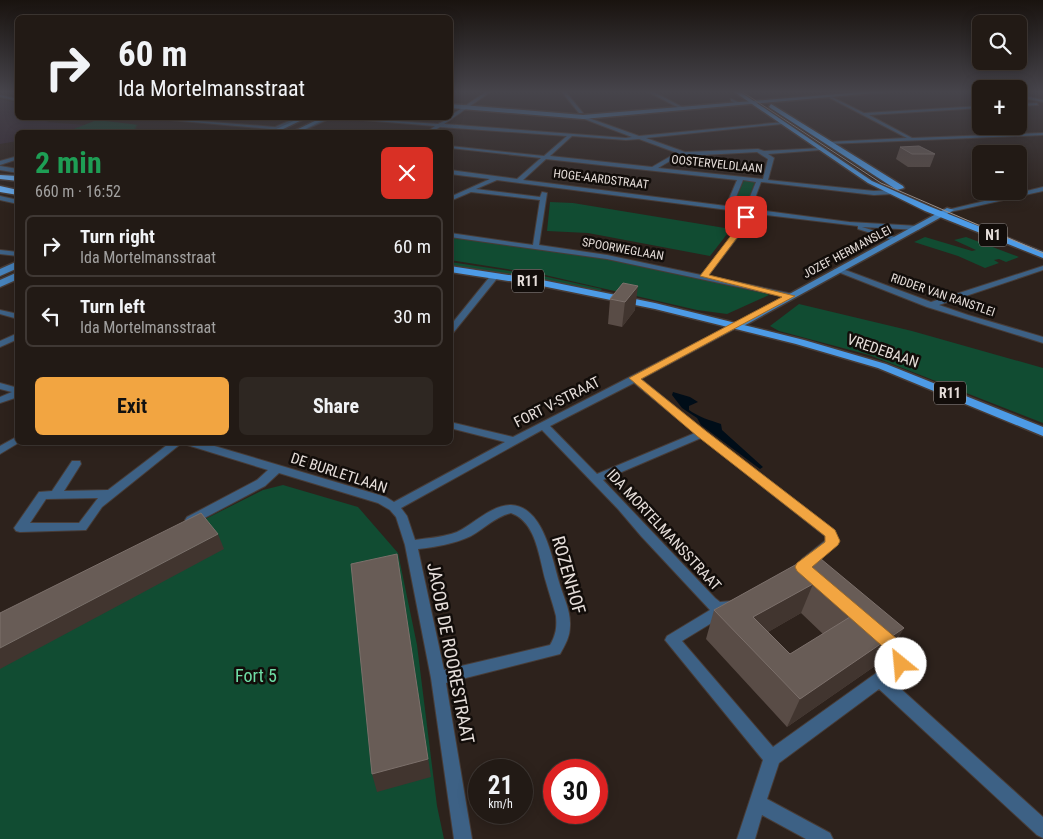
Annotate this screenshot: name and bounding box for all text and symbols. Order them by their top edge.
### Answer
map controls [972,15,1027,200]
button: search [972,15,1027,70]
text: 60 m [118,34,187,75]
icon: right [35,35,100,100]
text: Ida Mortelmansstraat [118,76,305,101]
button: + [972,80,1027,135]
text: 2 min [35,145,102,180]
button: − [972,145,1027,200]
button: close [381,147,433,199]
street label: OOSTERVELDLAAN [671,152,763,176]
street label: HOGE-AARDSTRAAT [553,166,649,192]
text: 660 m · 16:52 [35,182,121,201]
pin [725,196,767,238]
icon: arrive [732,203,760,231]
street label: JOZEF HERMANSLEI [801,223,893,281]
road number: N1 [979,224,1007,246]
text: Turn right [80,225,155,248]
icon: right [37,232,65,260]
text: 60 m [394,235,431,258]
street label: SPOORWEGLAAN [581,235,665,263]
text: Ida Mortelmansstraat [80,248,216,267]
road number: R11 [512,270,544,292]
street label: RIDDER VAN RANSTLEI [889,271,997,319]
text: Turn left [80,295,145,318]
icon: left [37,302,65,330]
text: 30 m [394,305,431,328]
text: Ida Mortelmansstraat [80,318,216,337]
street label: VREDEBAAN [845,330,921,372]
street label: FORT V-STRAAT [511,373,603,431]
button: Exit [35,377,229,435]
button: Share [239,377,433,435]
road number: R11 [934,382,966,404]
street label: DE BURLETLAAN [288,449,390,497]
street label: IDA MORTELMANSSTRAAT [603,466,725,595]
street label: ROZENHOF [548,533,590,617]
street label: JACOB DE ROORESTRAAT [423,561,479,745]
position arrow [874,637,926,689]
park label: Fort 5 [235,665,277,686]
speed limit sign: 30 [543,759,608,824]
text: 21 [488,771,513,800]
text: km/h [488,797,513,811]

